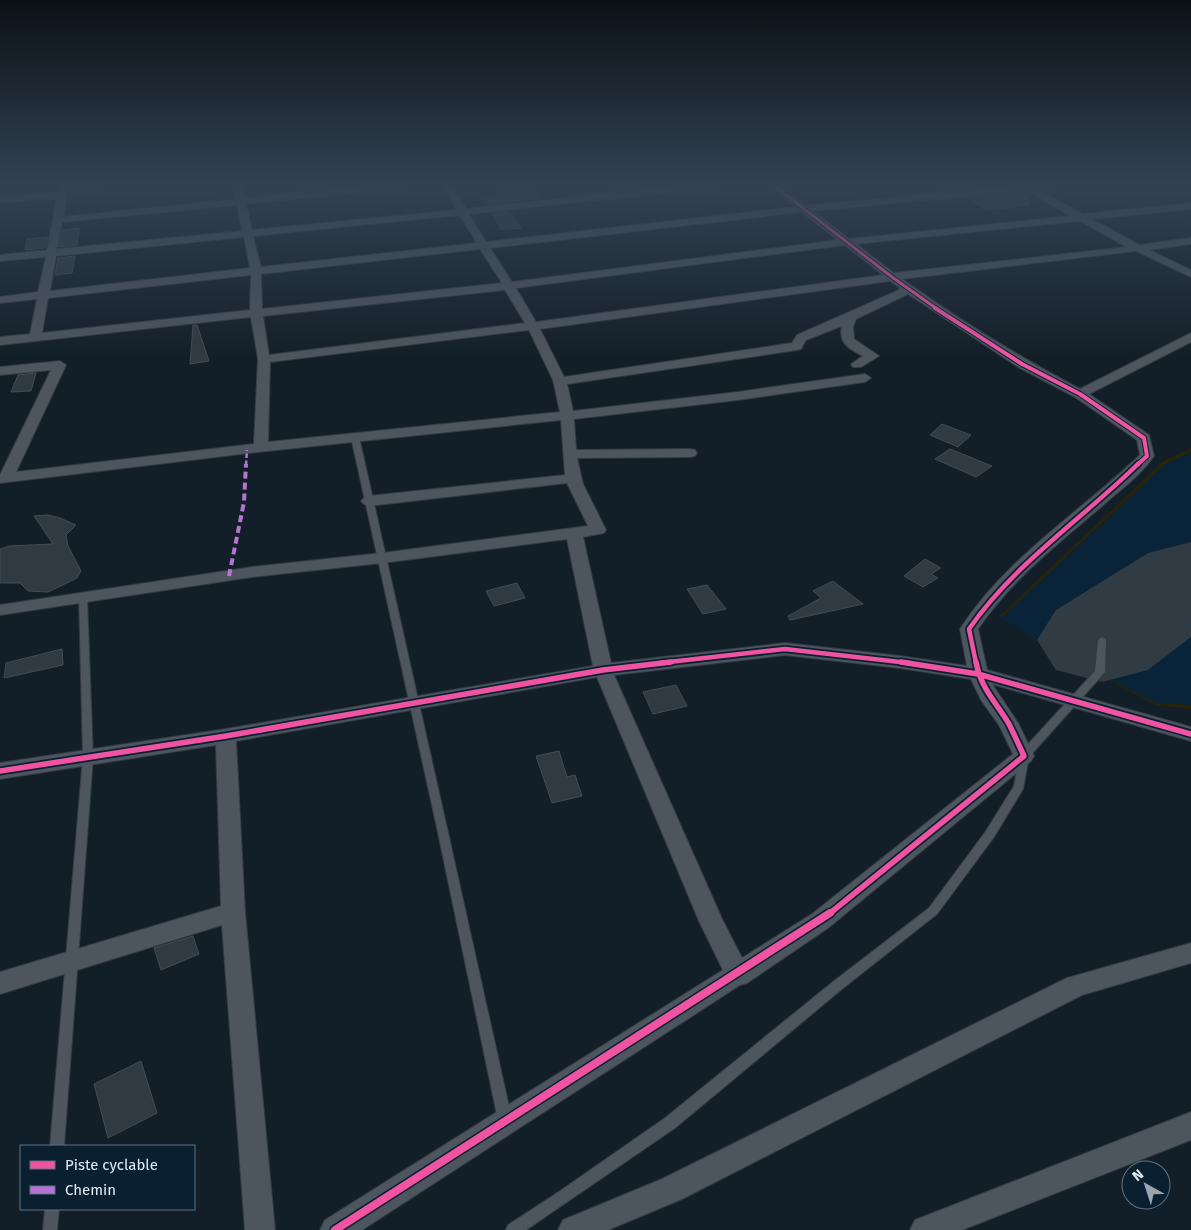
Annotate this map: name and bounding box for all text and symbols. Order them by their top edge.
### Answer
legend [20,1145,195,1210]
text: Piste cyclable [65,1156,158,1174]
north arrow [1121,1160,1171,1210]
text: N [1129,1166,1147,1185]
text: Chemin [65,1181,116,1199]

